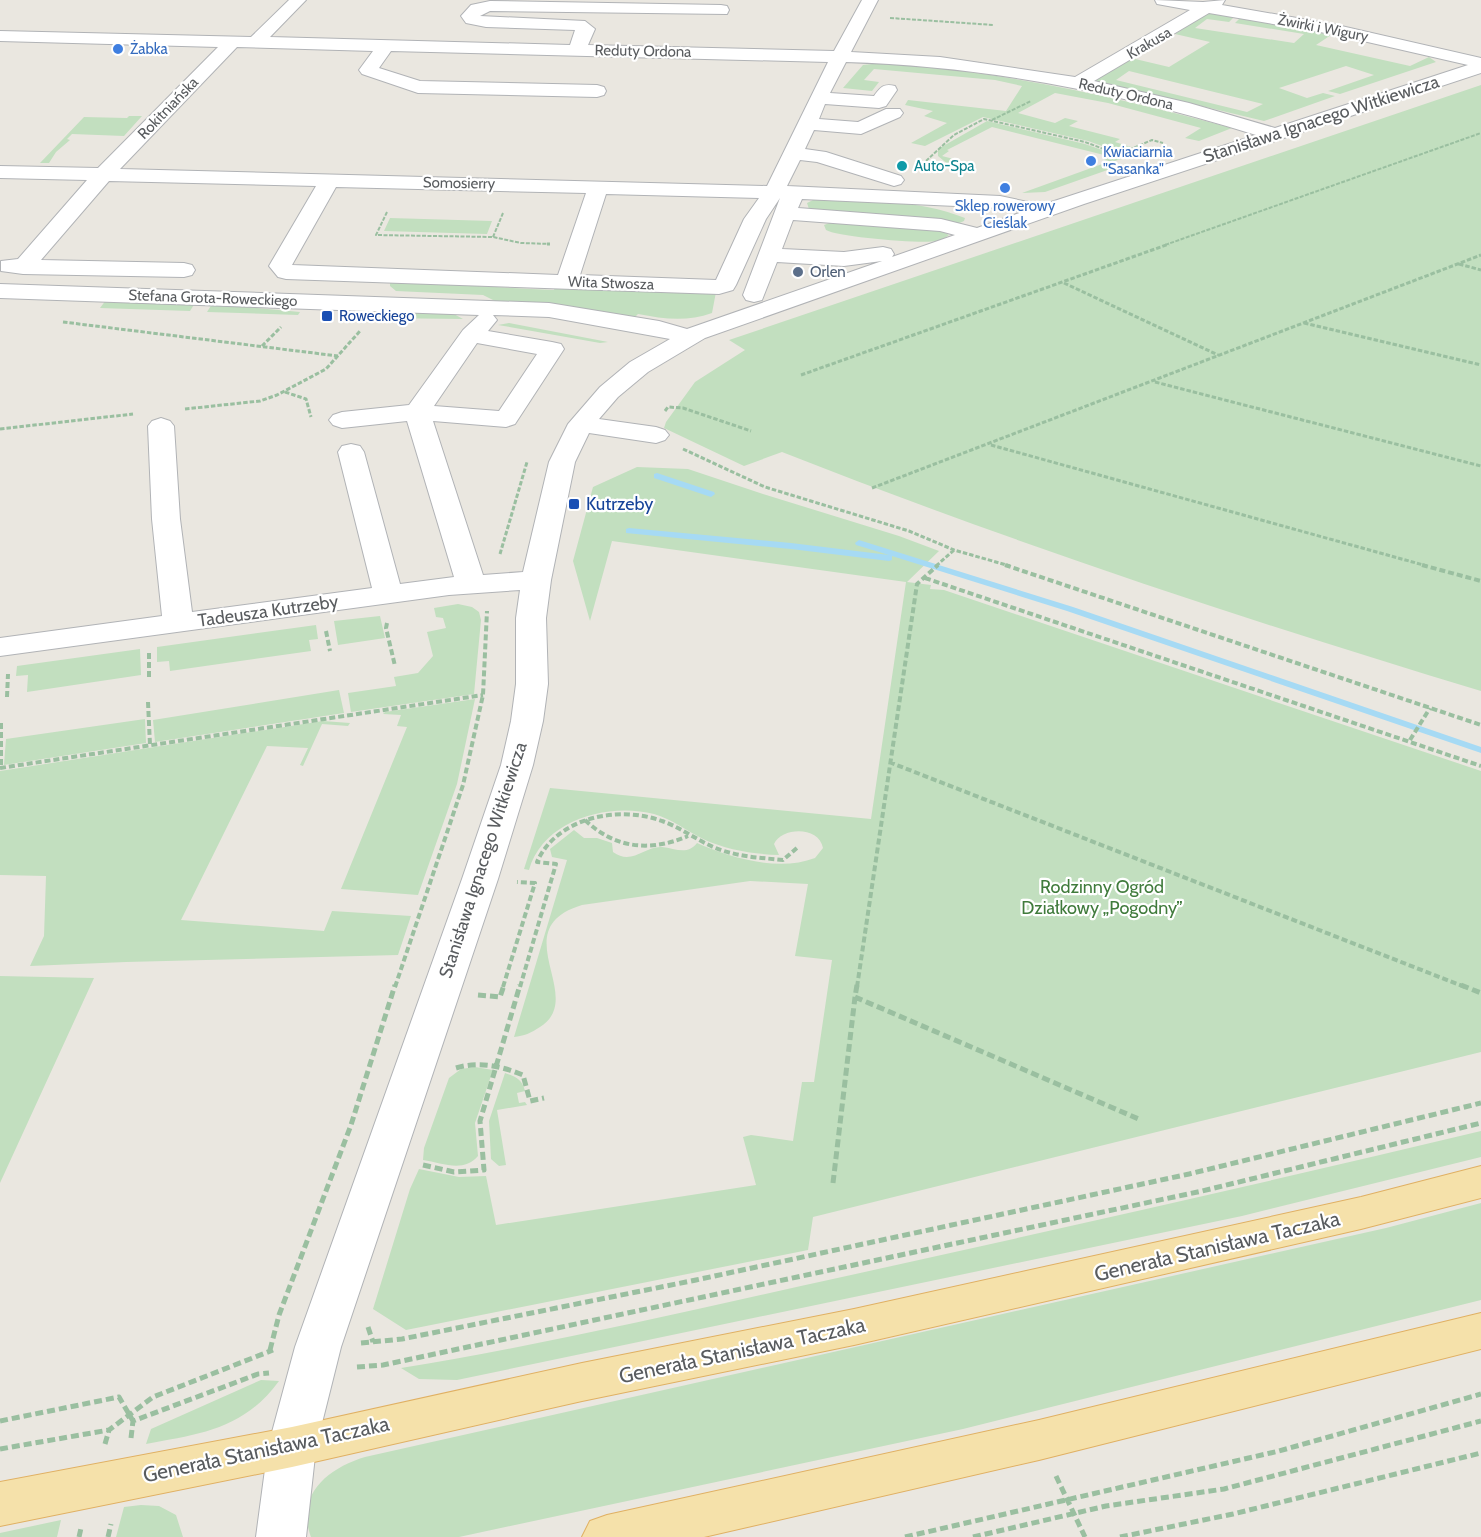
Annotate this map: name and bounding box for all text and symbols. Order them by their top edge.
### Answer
street label: Żwirki i Wigury [1276,9,1370,46]
street label: Krakusa [1124,23,1175,63]
place label: Żabka [130,39,168,58]
street label: Reduty Ordona [594,41,692,61]
marker: Żabka [111,42,125,56]
street label: Stanisława Ignacego Witkiewicza [1200,70,1442,168]
street label: Rokitniańska [134,73,203,143]
street label: Reduty Ordona [1077,74,1176,114]
place label: Kwiaciarnia "Sasanka" [1103,143,1174,178]
marker: Kwiaciarnia "Sasanka" [1084,154,1098,168]
place label: Auto-Spa [914,157,975,175]
marker: Auto-Spa [895,159,909,173]
street label: Somosierry [423,173,496,193]
marker: Sklep rowerowy Cieślak [998,181,1012,195]
place label: Sklep rowerowy Cieślak [955,197,1056,232]
place label: Orlen [810,263,846,281]
marker: Orlen [791,265,805,279]
street label: Wita Stwosza [568,273,655,294]
street label: Stefana Grota-Roweckiego [128,286,298,310]
place label: Roweckiego [339,307,415,325]
marker: Roweckiego [320,309,334,323]
place label: Kutrzeby [586,493,653,515]
marker: Kutrzeby [567,497,581,511]
street label: Tadeusza Kutrzeby [196,590,340,632]
street label: Stanisława Ignacego Witkiewicza [434,739,532,981]
park label: Rodzinny Ogród Działkowy „Pogodny” [1021,876,1183,919]
street label: Generała Stanisława Taczaka [1092,1206,1342,1286]
street label: Generała Stanisława Taczaka [617,1312,867,1388]
street label: Generała Stanisława Taczaka [141,1411,391,1487]

